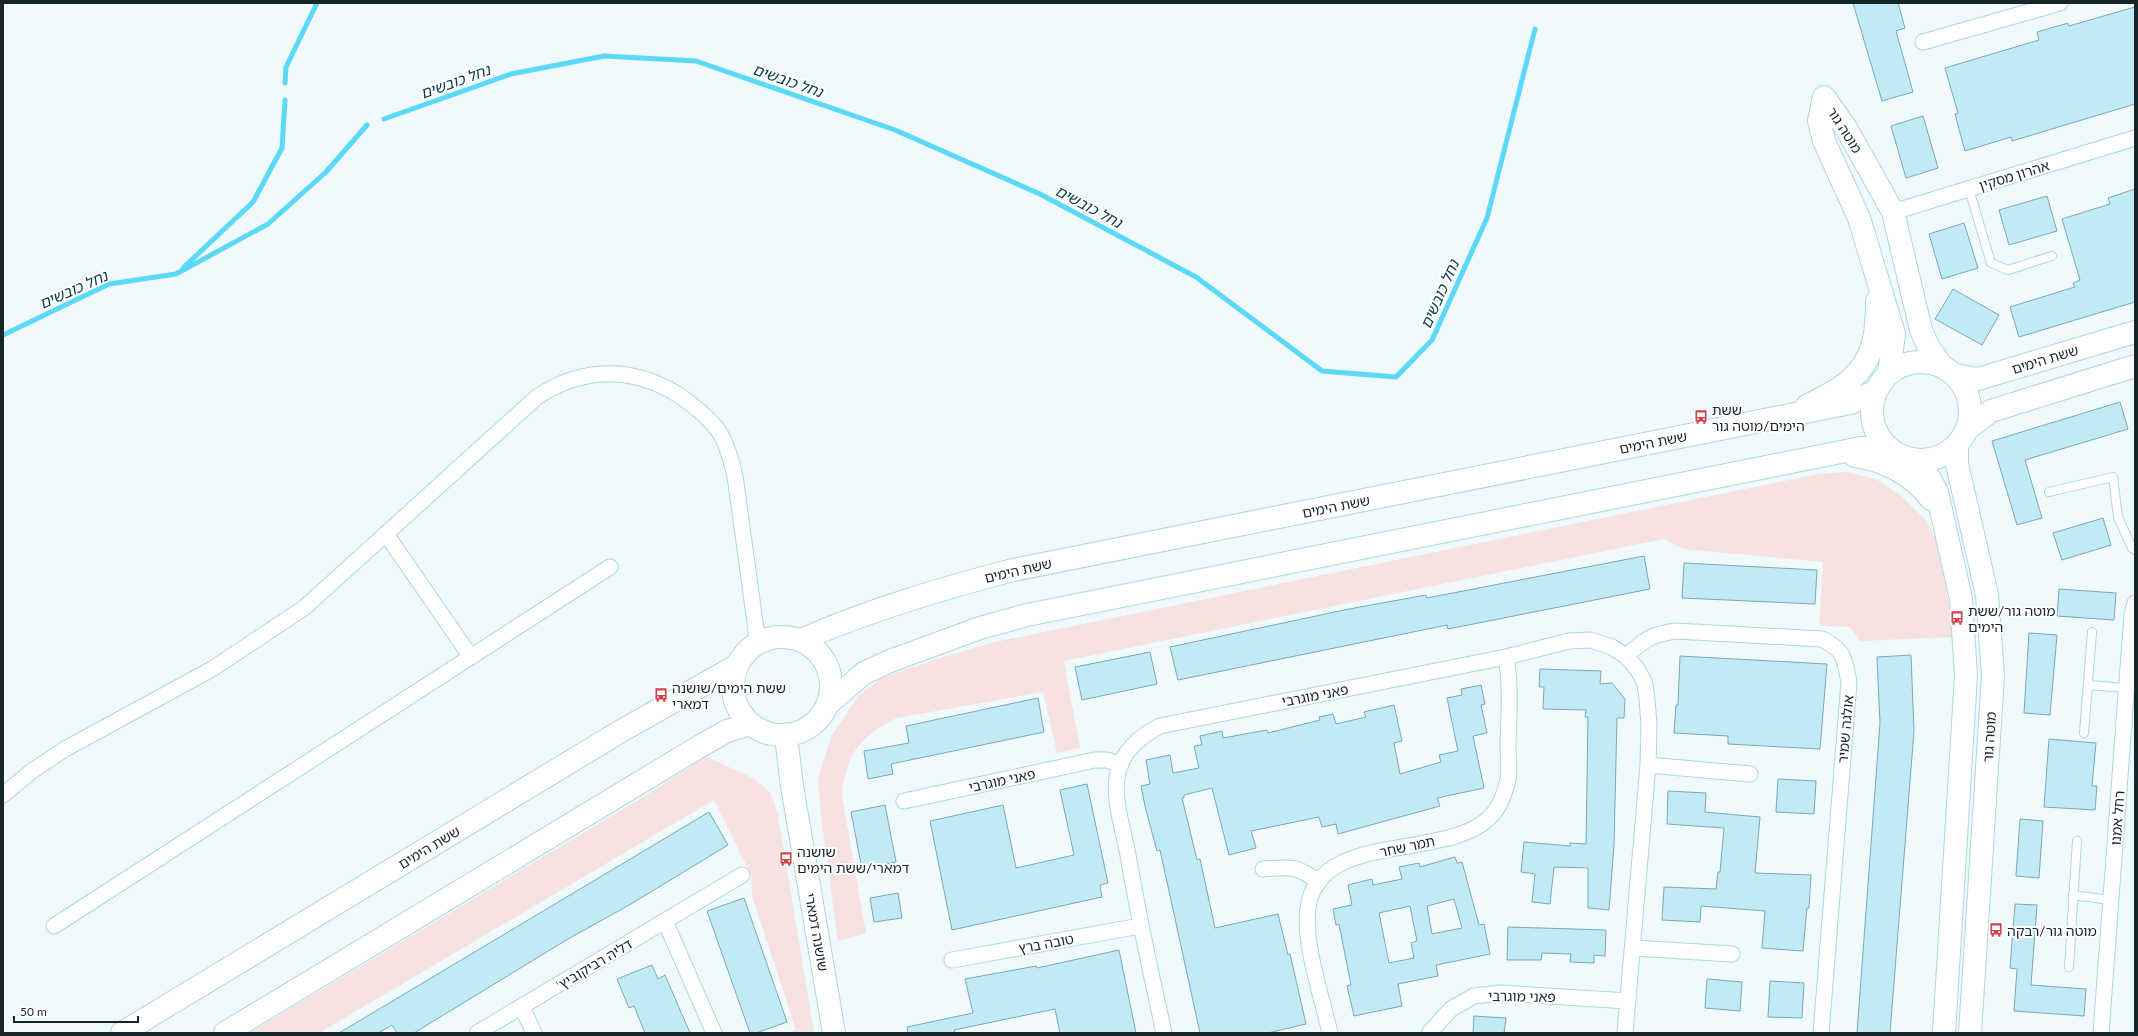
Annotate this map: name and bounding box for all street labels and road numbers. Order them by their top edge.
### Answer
street label: מוטה גור [1824,104,1866,156]
street label: אהרון מסקין [1977,156,2051,194]
street label: ששת הימים [2010,341,2080,377]
street label: ששת הימים [1618,427,1688,457]
street label: ששת הימים [1301,491,1371,521]
street label: ששת הימים [982,554,1054,586]
street label: פאני מוגרבי [1280,680,1350,710]
street label: אולגה שמיר [1834,694,1856,764]
street label: מוטה גור [1979,711,1999,763]
street label: פאני מוגרבי [967,765,1037,795]
street label: רחל אמנו [2107,790,2127,846]
street label: ששת הימים [395,822,463,872]
street label: תמר שחר [1378,832,1436,860]
street label: שושנה דמארי [802,891,832,973]
street label: טובה ברץ [1017,930,1075,956]
street label: 'דליה רביקוביץ [553,935,635,993]
street label: פאני מוגרבי [1488,987,1556,1005]

